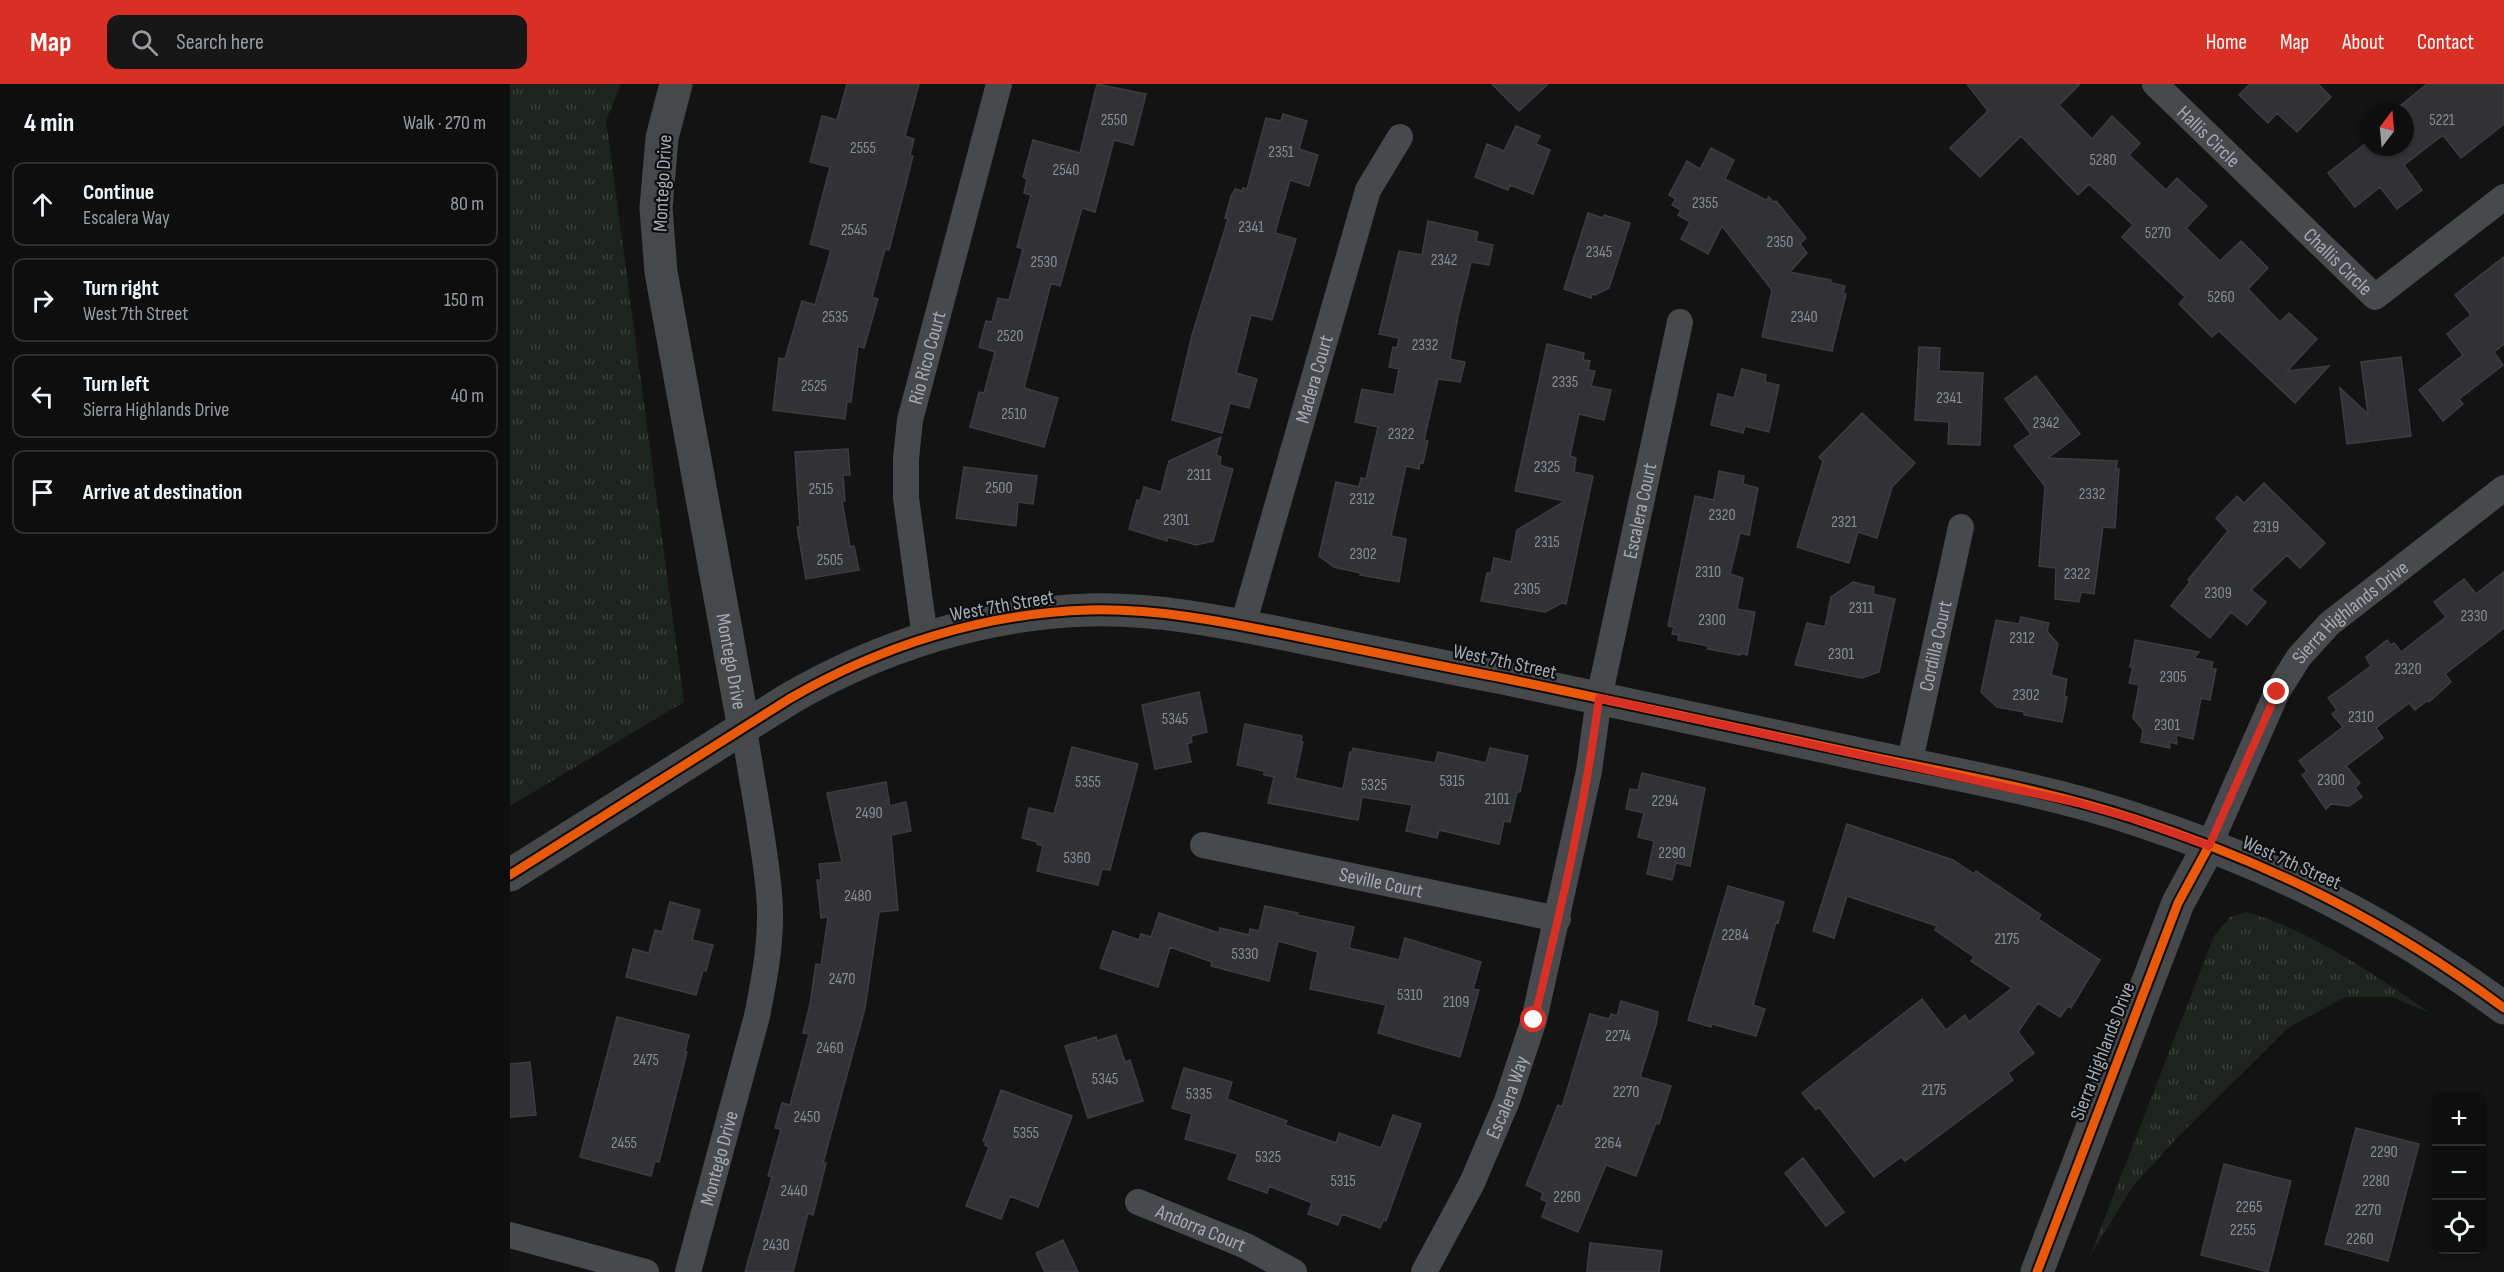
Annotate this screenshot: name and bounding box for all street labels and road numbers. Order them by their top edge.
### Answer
street label: Hallis Circle [2172,101,2245,173]
street label: Montego Drive [648,134,678,232]
street label: Challis Circle [2298,223,2377,301]
street label: Rio Rico Court [904,309,951,407]
street label: Madera Court [1291,332,1339,426]
street label: Escalera Court [1618,461,1662,561]
street label: Sierra Highlands Drive [2287,556,2414,668]
street label: West 7th Street [948,585,1056,627]
street label: Cordilla Court [1914,599,1958,694]
street label: Montego Drive [710,612,751,712]
street label: West 7th Street [1451,639,1559,685]
street label: West 7th Street [2239,831,2345,895]
street label: Seville Court [1337,863,1425,904]
street label: Sierra Highlands Drive [2065,979,2140,1124]
street label: Escalera Way [1481,1053,1534,1143]
street label: Montego Drive [695,1108,744,1208]
street label: Andorra Court [1151,1199,1249,1258]

